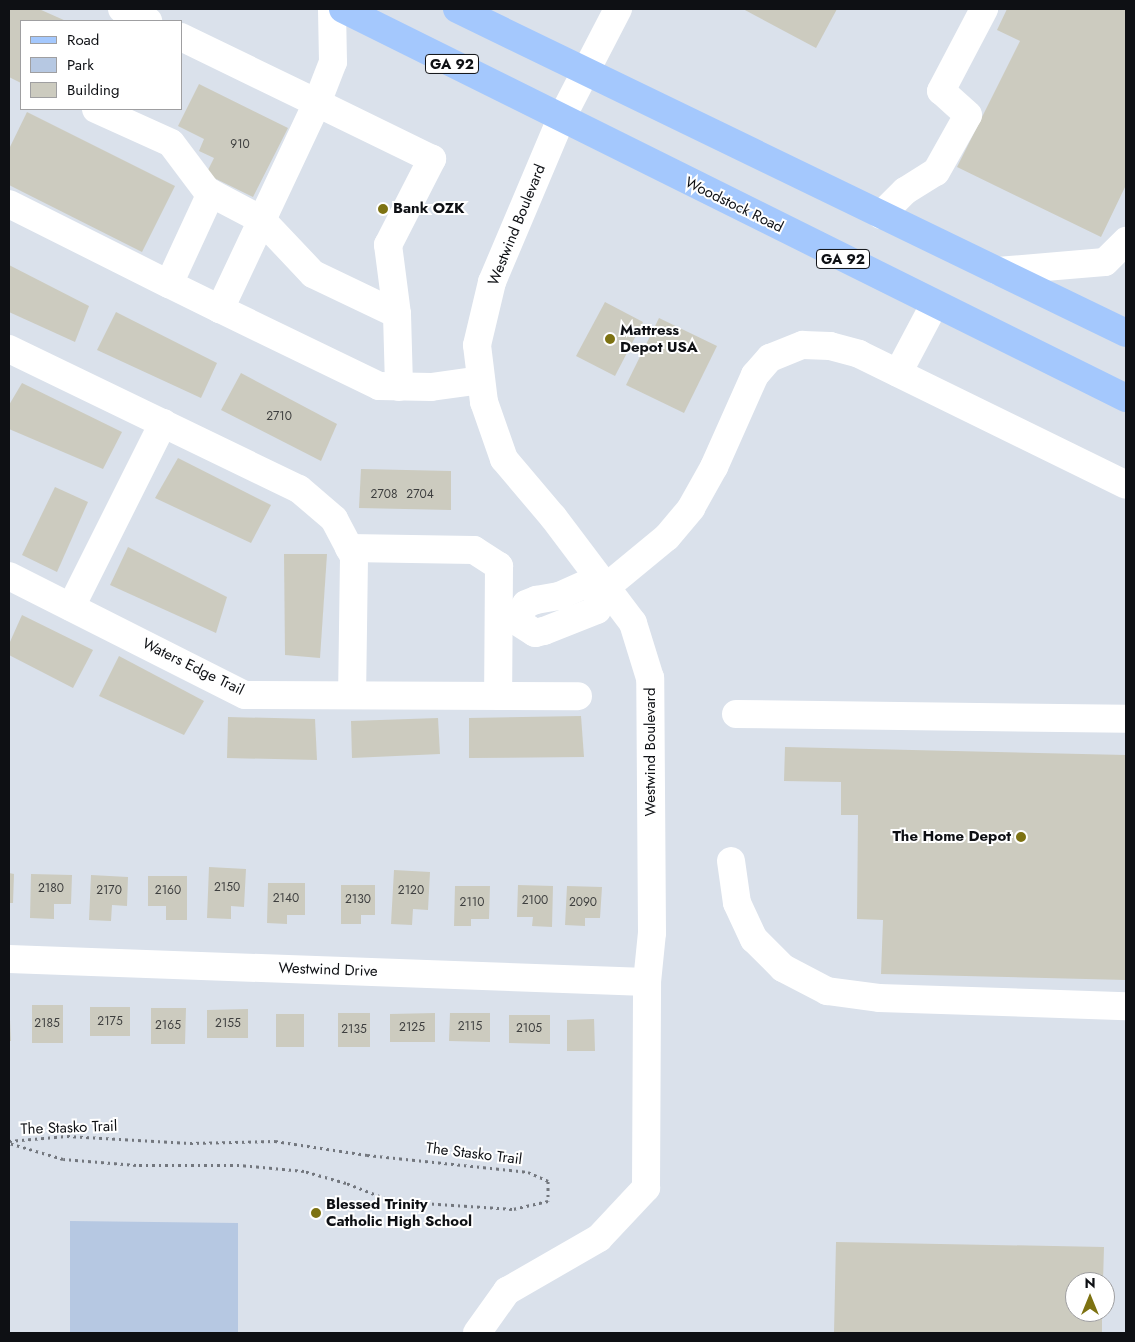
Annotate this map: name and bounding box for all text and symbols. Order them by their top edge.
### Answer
legend [20,20,182,110]
text: Road [67,29,99,51]
road number: GA 92 [424,52,480,76]
text: Park [67,54,94,76]
text: Building [67,79,119,101]
house number: 910 [230,138,250,152]
street label: Westwind Boulevard [485,162,549,288]
street label: Woodstock Road [682,173,786,237]
place label: Bank OZK [393,200,464,218]
marker: Bank OZK [377,203,389,215]
road number: GA 92 [816,248,870,270]
place label: Mattress Depot USA [620,321,698,356]
marker: Mattress Depot USA [604,333,616,345]
house number: 2710 [266,410,292,424]
house number: 2708 [371,488,397,502]
house number: 2704 [406,488,434,502]
street label: Waters Edge Trail [139,635,247,699]
street label: Westwind Boulevard [642,688,660,816]
place label: The Home Depot [892,828,1011,846]
marker: The Home Depot [1015,831,1027,843]
house number: 2150 [214,881,240,895]
house number: 2180 [38,882,64,896]
house number: 2170 [96,884,122,898]
house number: 2160 [155,884,181,898]
house number: 2120 [398,884,424,898]
house number: 2140 [273,892,299,906]
house number: 2130 [345,893,371,907]
house number: 2100 [522,894,548,908]
house number: 2110 [460,896,484,910]
house number: 2090 [569,896,597,910]
street label: Westwind Drive [278,959,378,981]
house number: 2175 [97,1015,123,1029]
house number: 2185 [34,1017,60,1031]
house number: 2155 [215,1017,241,1031]
house number: 2165 [155,1019,181,1033]
house number: 2115 [458,1020,482,1034]
house number: 2125 [399,1021,425,1035]
house number: 2105 [516,1022,542,1036]
house number: 2135 [341,1023,367,1037]
street label: The Stasko Trail [20,1117,118,1139]
street label: The Stasko Trail [425,1139,523,1169]
place label: Blessed Trinity Catholic High School [326,1195,472,1230]
marker: Blessed Trinity Catholic High School [310,1207,322,1219]
north arrow [1065,1272,1115,1322]
text: N [1084,1273,1096,1293]

